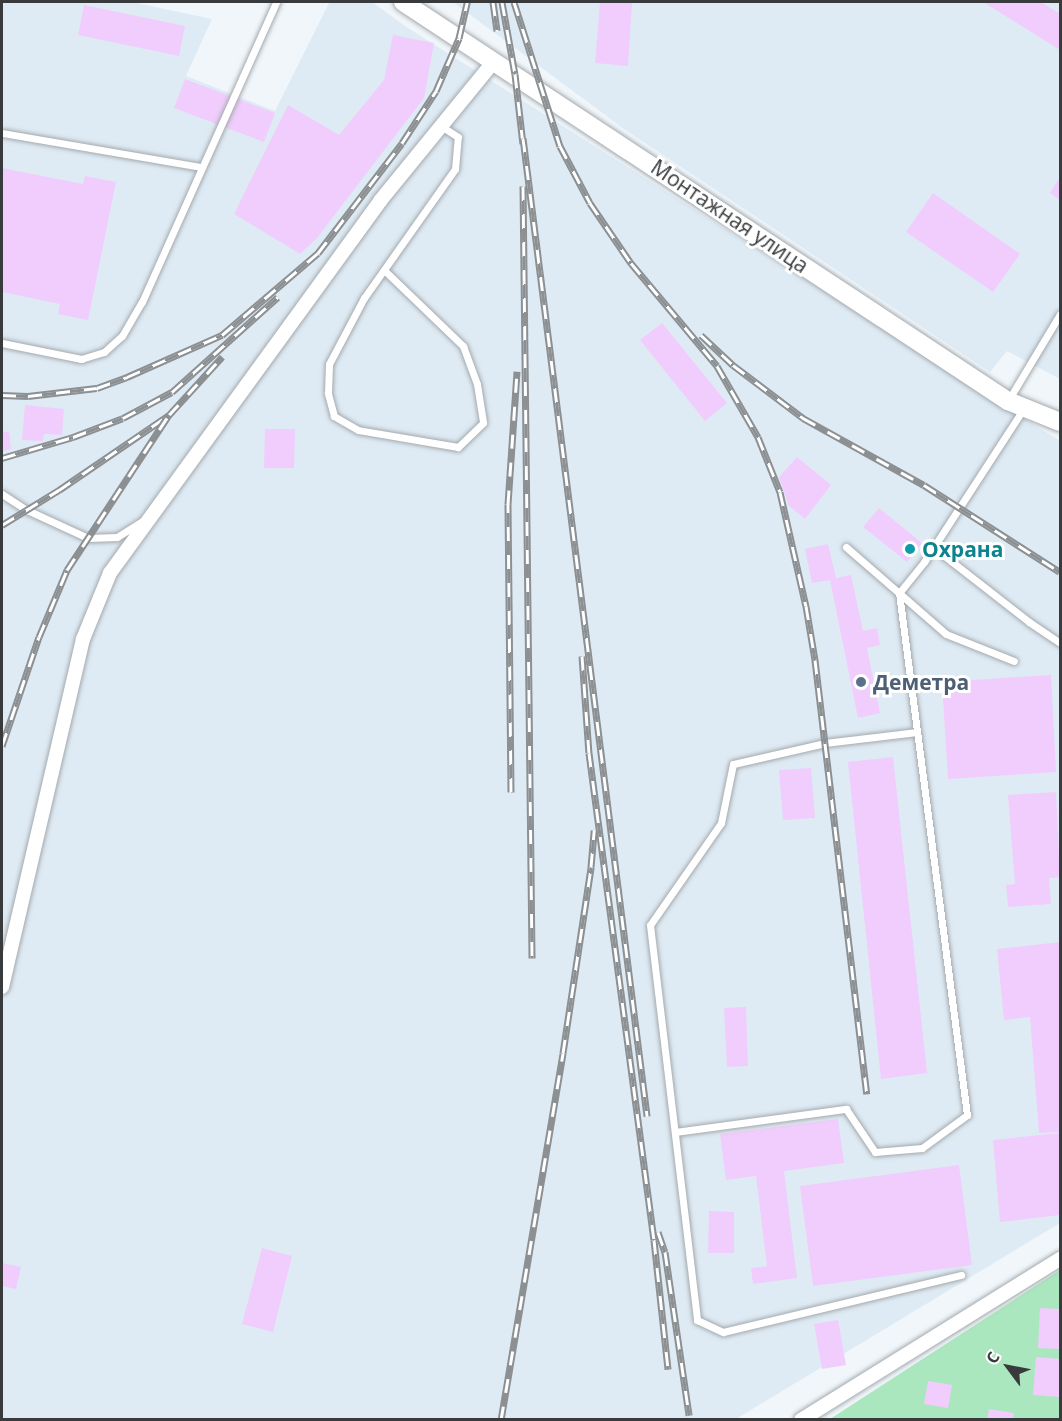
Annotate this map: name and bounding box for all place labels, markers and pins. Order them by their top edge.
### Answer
place label: Охрана [922,536,1003,562]
marker: Охрана [903,542,917,556]
place label: Деметра [873,669,969,695]
marker: Деметра [854,675,868,689]

